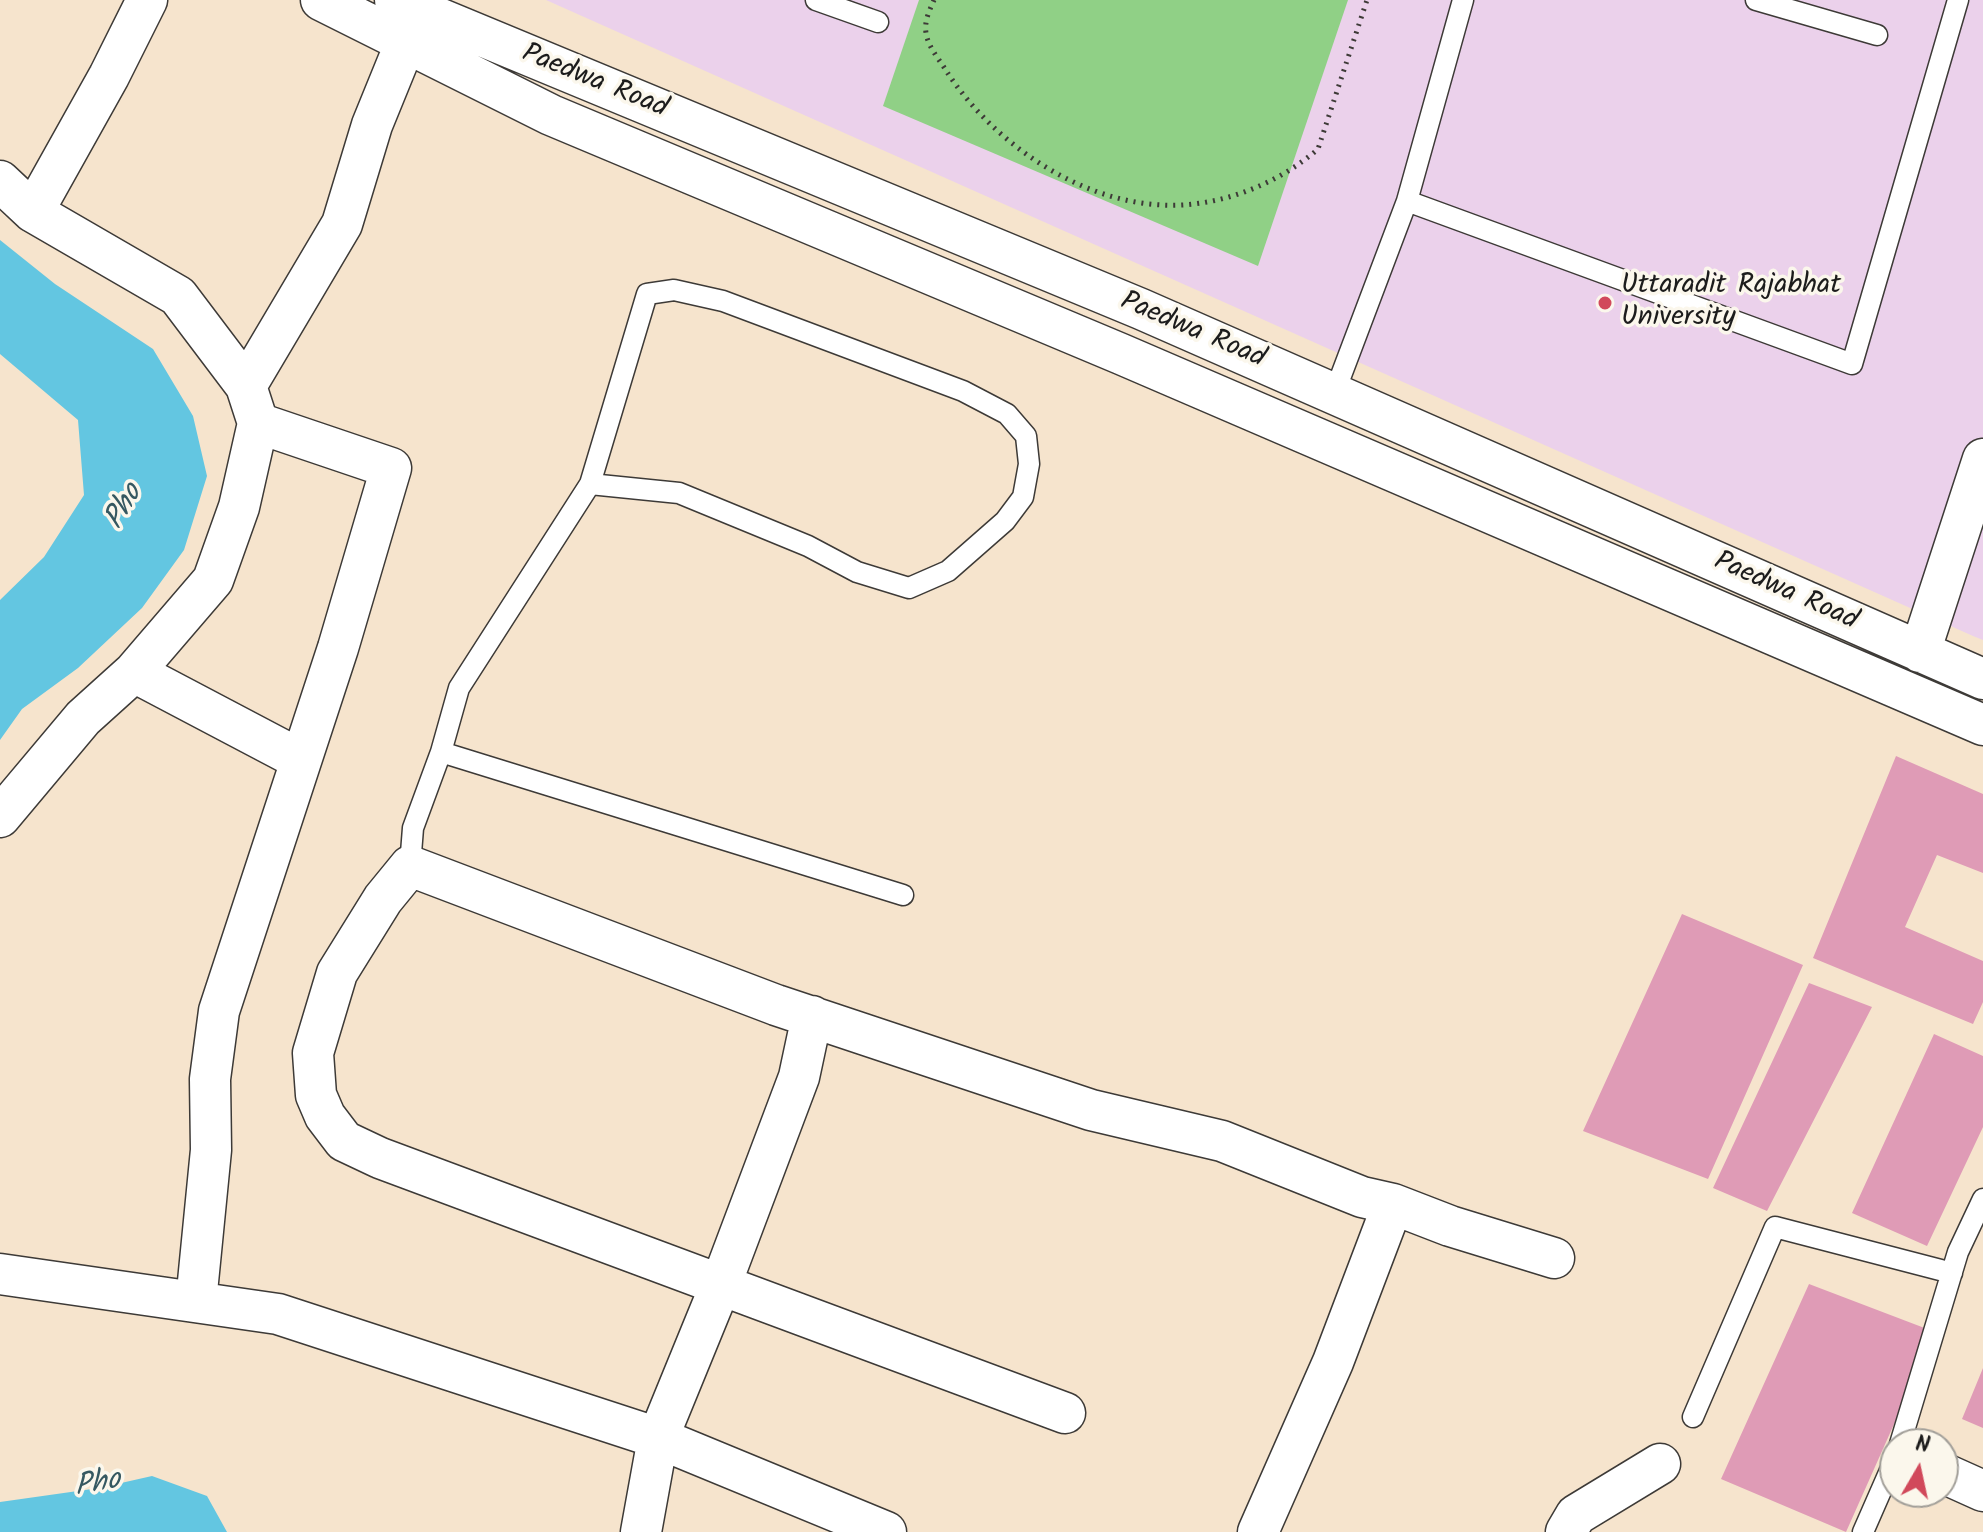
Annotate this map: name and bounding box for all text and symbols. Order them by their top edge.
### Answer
street label: Paedwa Road [516,39,672,127]
place label: Uttaradit Rajabhat University [1621,270,1841,336]
street label: Paedwa Road [1114,286,1270,378]
marker: Uttaradit Rajabhat University [1596,294,1614,312]
water label: Pho [99,479,153,537]
street label: Paedwa Road [1708,546,1862,640]
text: N [1913,1427,1932,1464]
north arrow [1879,1428,1959,1508]
water label: Pho [72,1464,124,1508]

